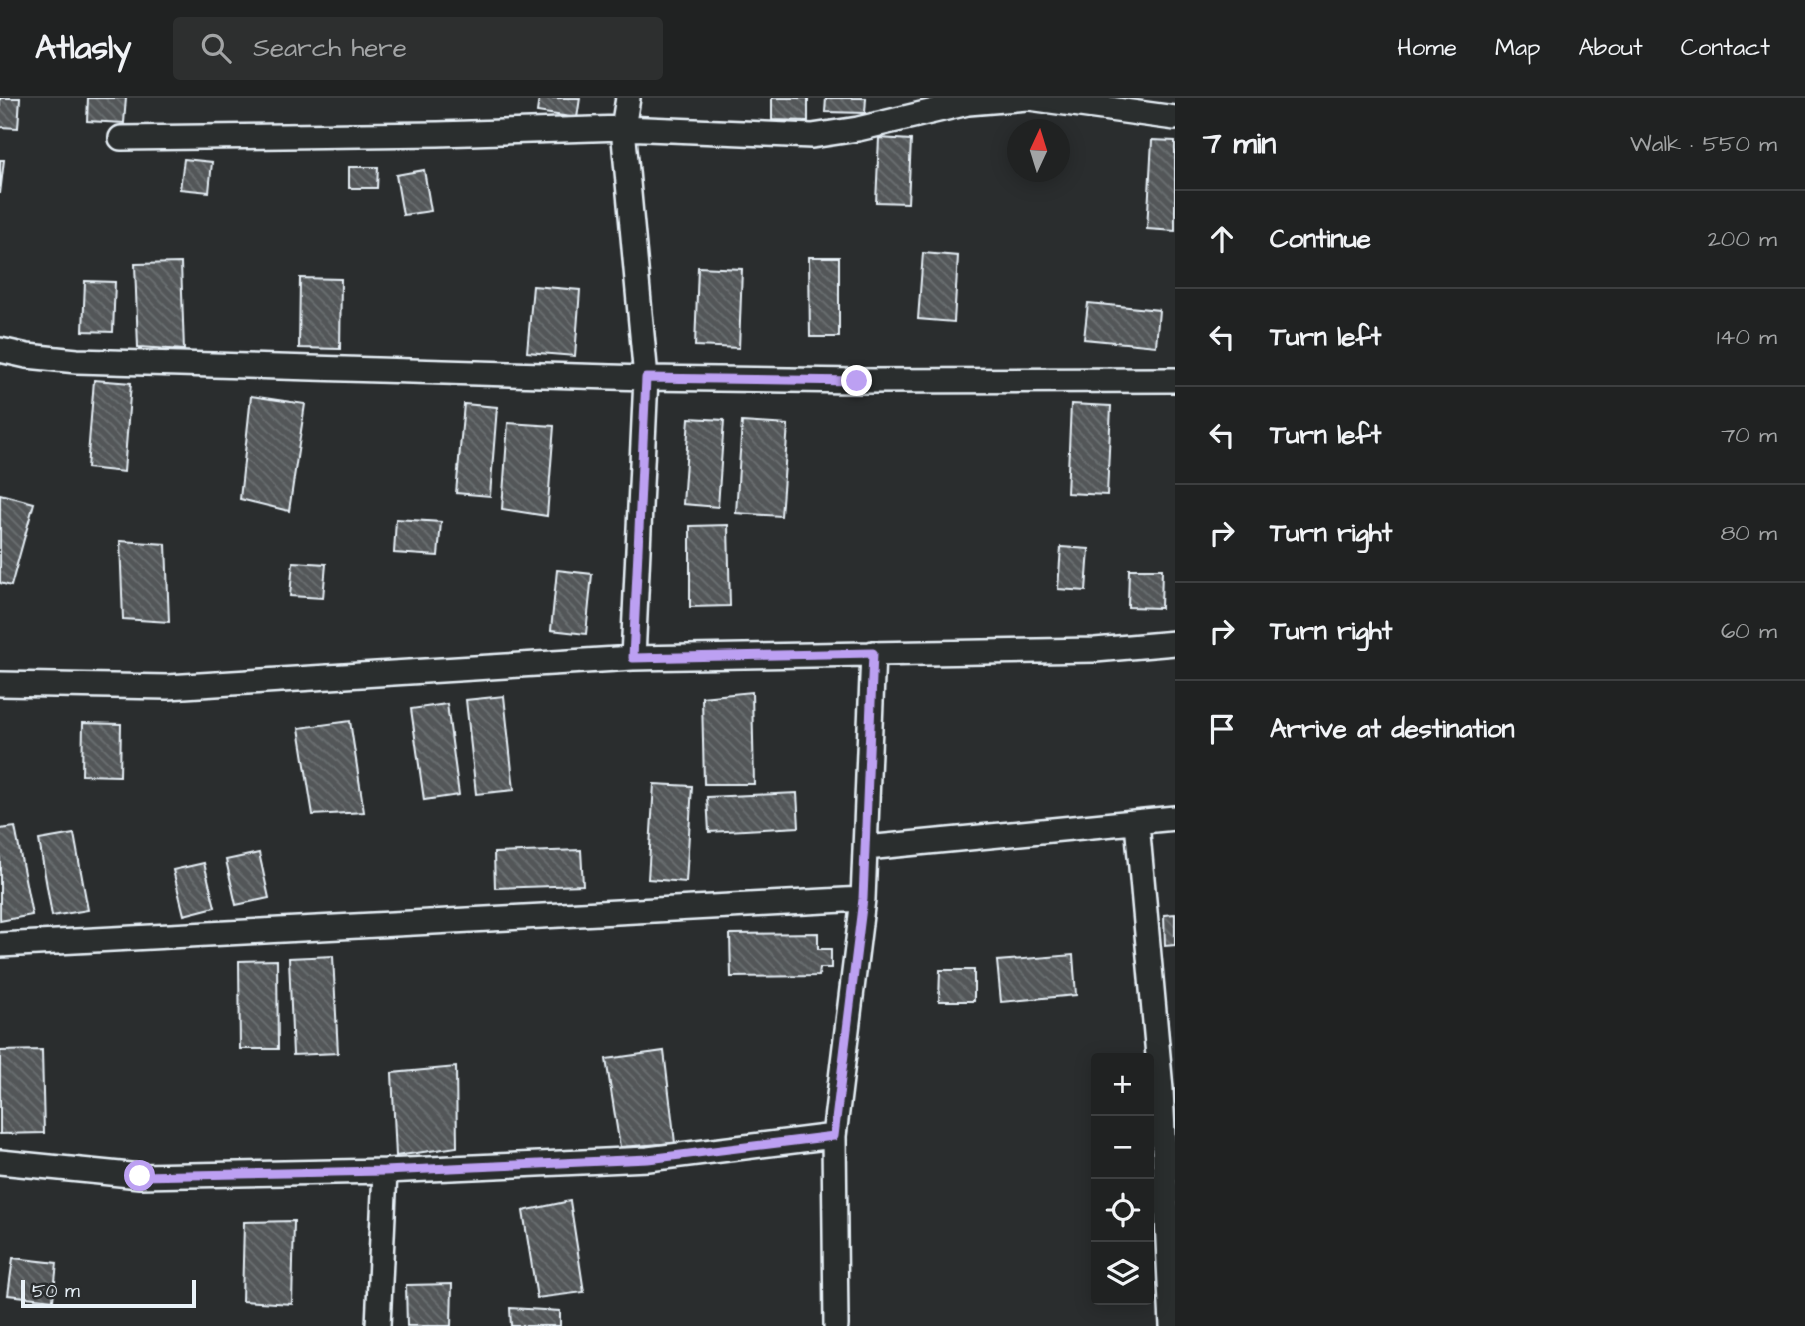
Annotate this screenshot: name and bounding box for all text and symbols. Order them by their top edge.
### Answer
search box [173,17,663,80]
text: Atlasly [35,25,131,71]
icon: search [197,29,235,67]
text: Search here [253,30,407,66]
text: Home [1397,31,1457,65]
text: Map [1495,31,1540,65]
text: About [1578,31,1643,65]
text: Contact [1681,31,1770,65]
north arrow [1007,119,1070,182]
text: 7 min [1203,123,1276,165]
text: Walk · 550 m [1630,128,1777,160]
icon: ahead [1203,220,1241,258]
text: Continue [1270,221,1371,257]
text: 200 m [1708,223,1777,255]
icon: left [1203,318,1241,356]
text: Turn left [1270,319,1381,355]
text: 140 m [1717,321,1777,353]
route end [841,365,872,396]
icon: left [1203,416,1241,454]
text: Turn left [1270,417,1381,453]
text: 70 m [1721,419,1777,451]
icon: right [1203,514,1241,552]
text: Turn right [1270,515,1392,551]
text: 80 m [1720,517,1777,549]
icon: right [1203,612,1241,650]
text: Turn right [1270,613,1392,649]
text: 60 m [1721,615,1777,647]
icon: arrive [1203,710,1241,748]
text: Arrive at destination [1270,711,1515,747]
map controls [1091,1053,1154,1305]
button: + [1091,1053,1154,1116]
button: − [1091,1116,1154,1179]
route start [124,1160,155,1191]
button: locate [1091,1179,1154,1242]
button: layers [1091,1242,1154,1305]
scale bar [21,1277,196,1309]
text: 50 m [32,1278,80,1305]

